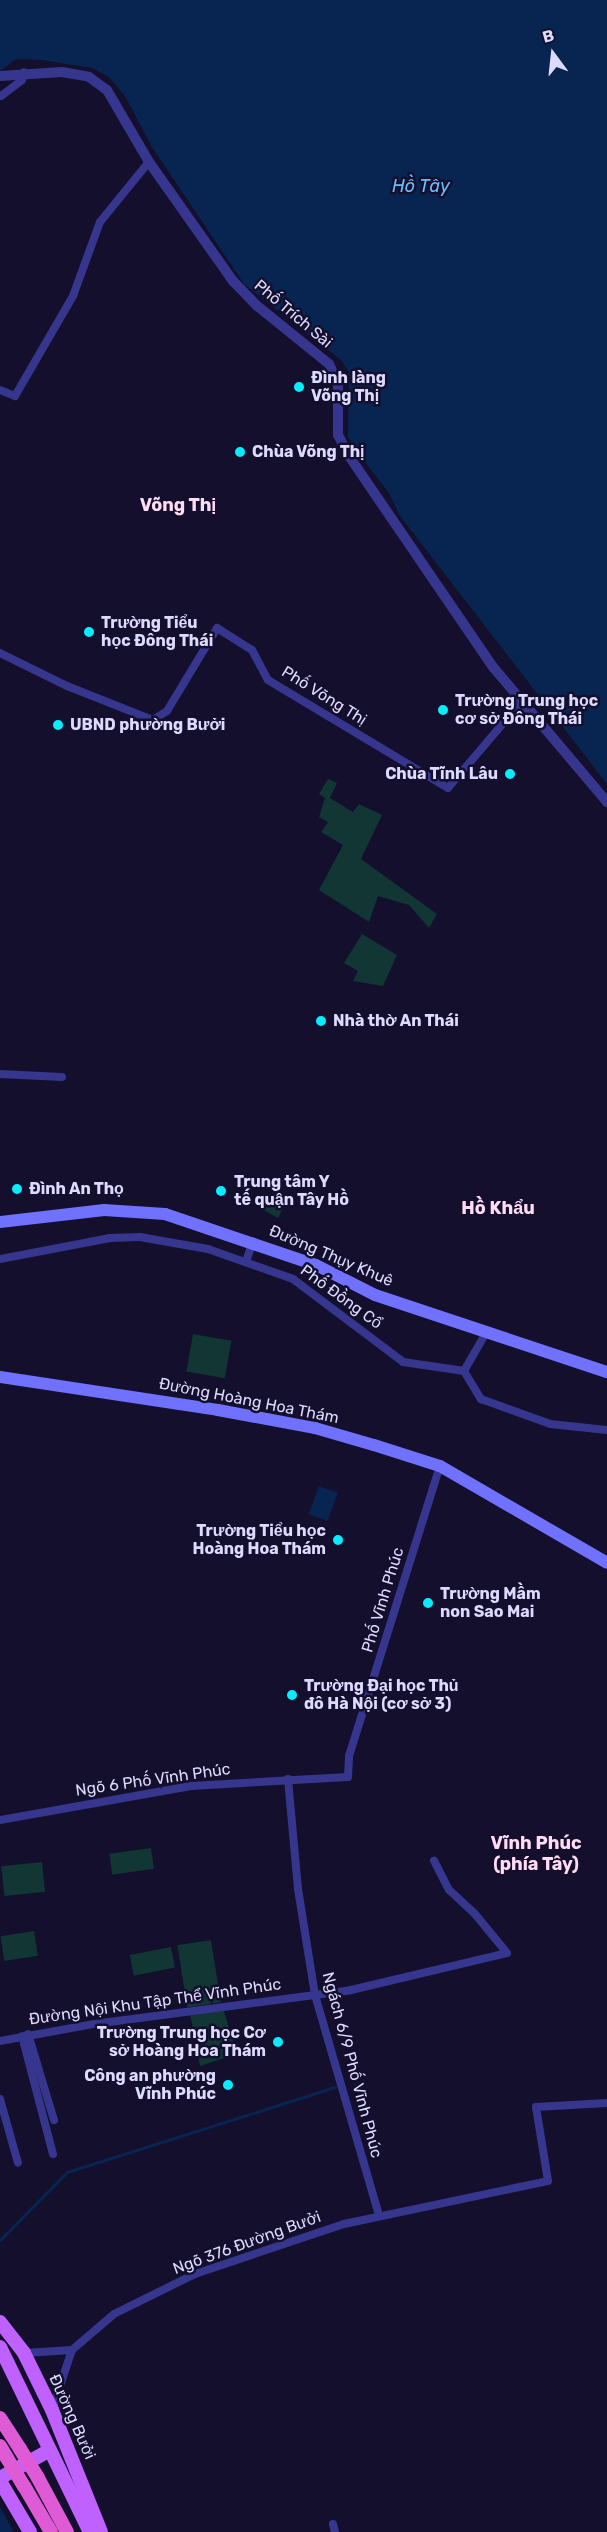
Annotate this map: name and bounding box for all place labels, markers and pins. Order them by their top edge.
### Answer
place label: Đình làng Võng Thị [311,368,386,406]
marker: Đình làng Võng Thị [292,380,306,394]
place label: Chùa Võng Thị [252,442,365,462]
marker: Chùa Võng Thị [233,445,247,459]
place label: Trường Tiểu học Đông Thái [101,613,214,651]
marker: Trường Tiểu học Đông Thái [82,625,96,639]
place label: Trường Trung học cơ sở Đông Thái [455,691,599,729]
marker: Trường Trung học cơ sở Đông Thái [436,703,450,717]
place label: UBND phường Bưởi [70,715,225,735]
marker: UBND phường Bưởi [51,718,65,732]
place label: Chùa Tĩnh Lâu [385,764,498,784]
marker: Chùa Tĩnh Lâu [503,767,517,781]
place label: Nhà thờ An Thái [333,1011,460,1031]
marker: Nhà thờ An Thái [314,1014,328,1028]
place label: Trung tâm Y tế quận Tây Hồ [234,1172,350,1210]
place label: Đình An Thọ [29,1179,125,1199]
marker: Đình An Thọ [10,1182,24,1196]
marker: Trung tâm Y tế quận Tây Hồ [212,1182,230,1200]
place label: Trường Tiểu học Hoàng Hoa Thám [192,1521,326,1559]
marker: Trường Tiểu học Hoàng Hoa Thám [331,1533,345,1547]
place label: Trường Mầm non Sao Mai [440,1584,541,1622]
marker: Trường Mầm non Sao Mai [421,1596,435,1610]
place label: Trường Đại học Thủ đô Hà Nội (cơ sở 3) [304,1676,459,1714]
marker: Trường Đại học Thủ đô Hà Nội (cơ sở 3) [285,1688,299,1702]
place label: Trường Trung học Cơ sở Hoàng Hoa Thám [96,2023,266,2061]
marker: Trường Trung học Cơ sở Hoàng Hoa Thám [271,2035,285,2049]
place label: Công an phường Vĩnh Phúc [84,2066,216,2104]
marker: Công an phường Vĩnh Phúc [221,2078,235,2092]

